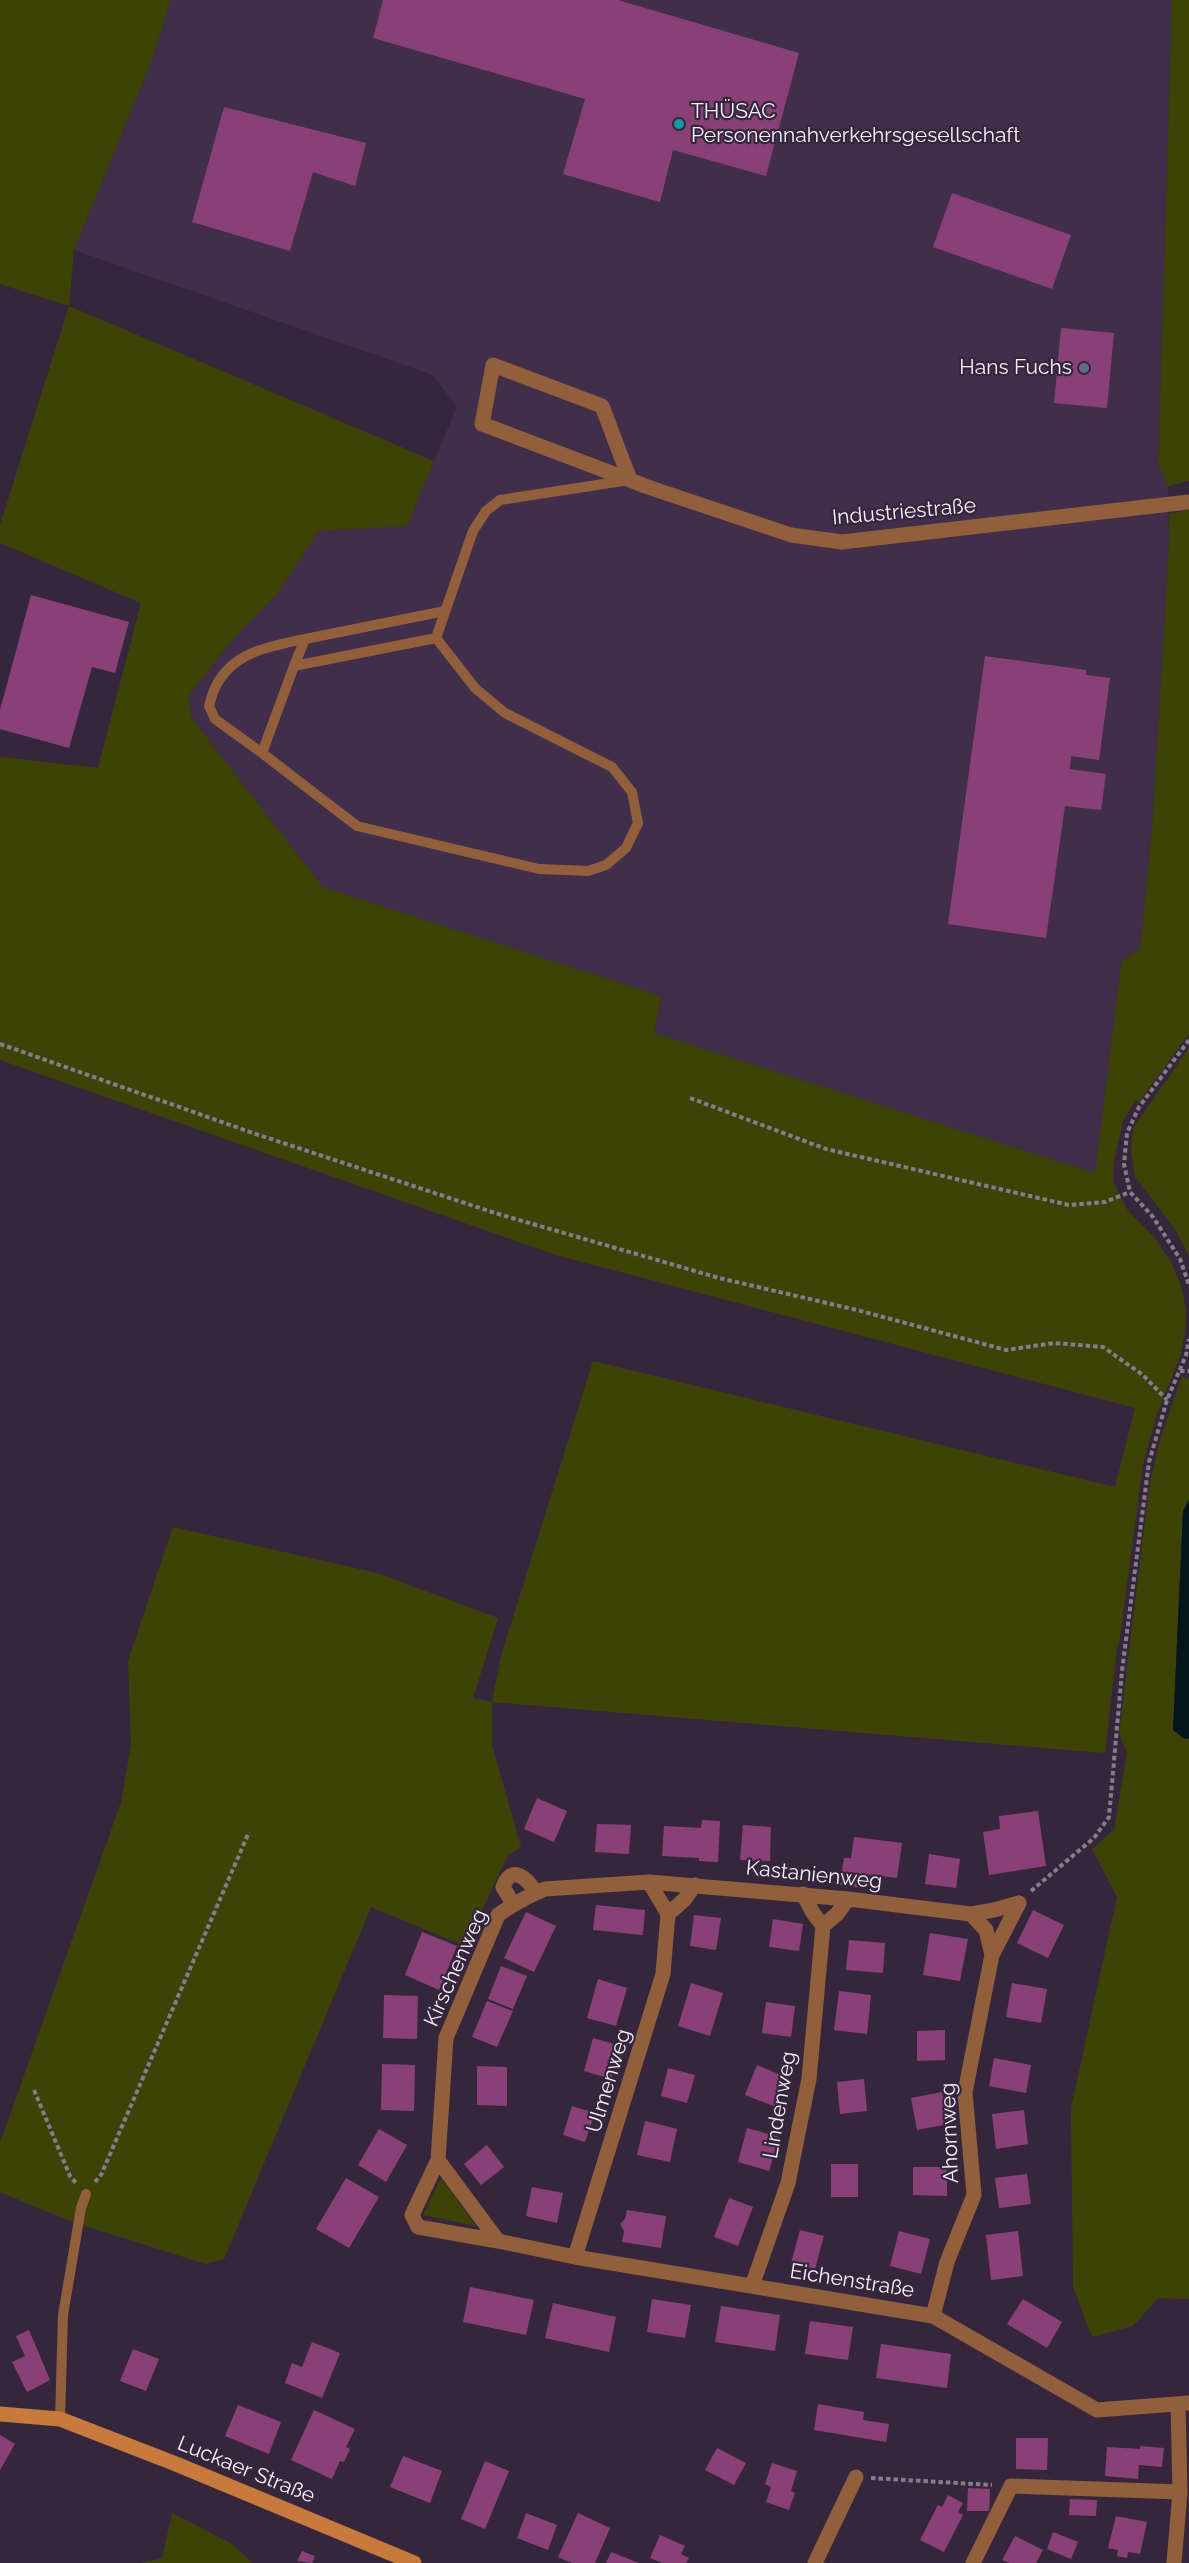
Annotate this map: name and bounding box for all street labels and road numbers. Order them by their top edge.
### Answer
street label: Industriestraße [831,493,977,531]
street label: Kastanienweg [745,1855,883,1895]
street label: Kirschenweg [419,1905,493,2031]
street label: Ulmenweg [581,2026,637,2136]
street label: Lindenweg [758,2049,802,2161]
street label: Ahornweg [936,2082,964,2184]
street label: Eichenstraße [788,2259,916,2303]
street label: Luckaer Straße [174,2431,318,2509]

